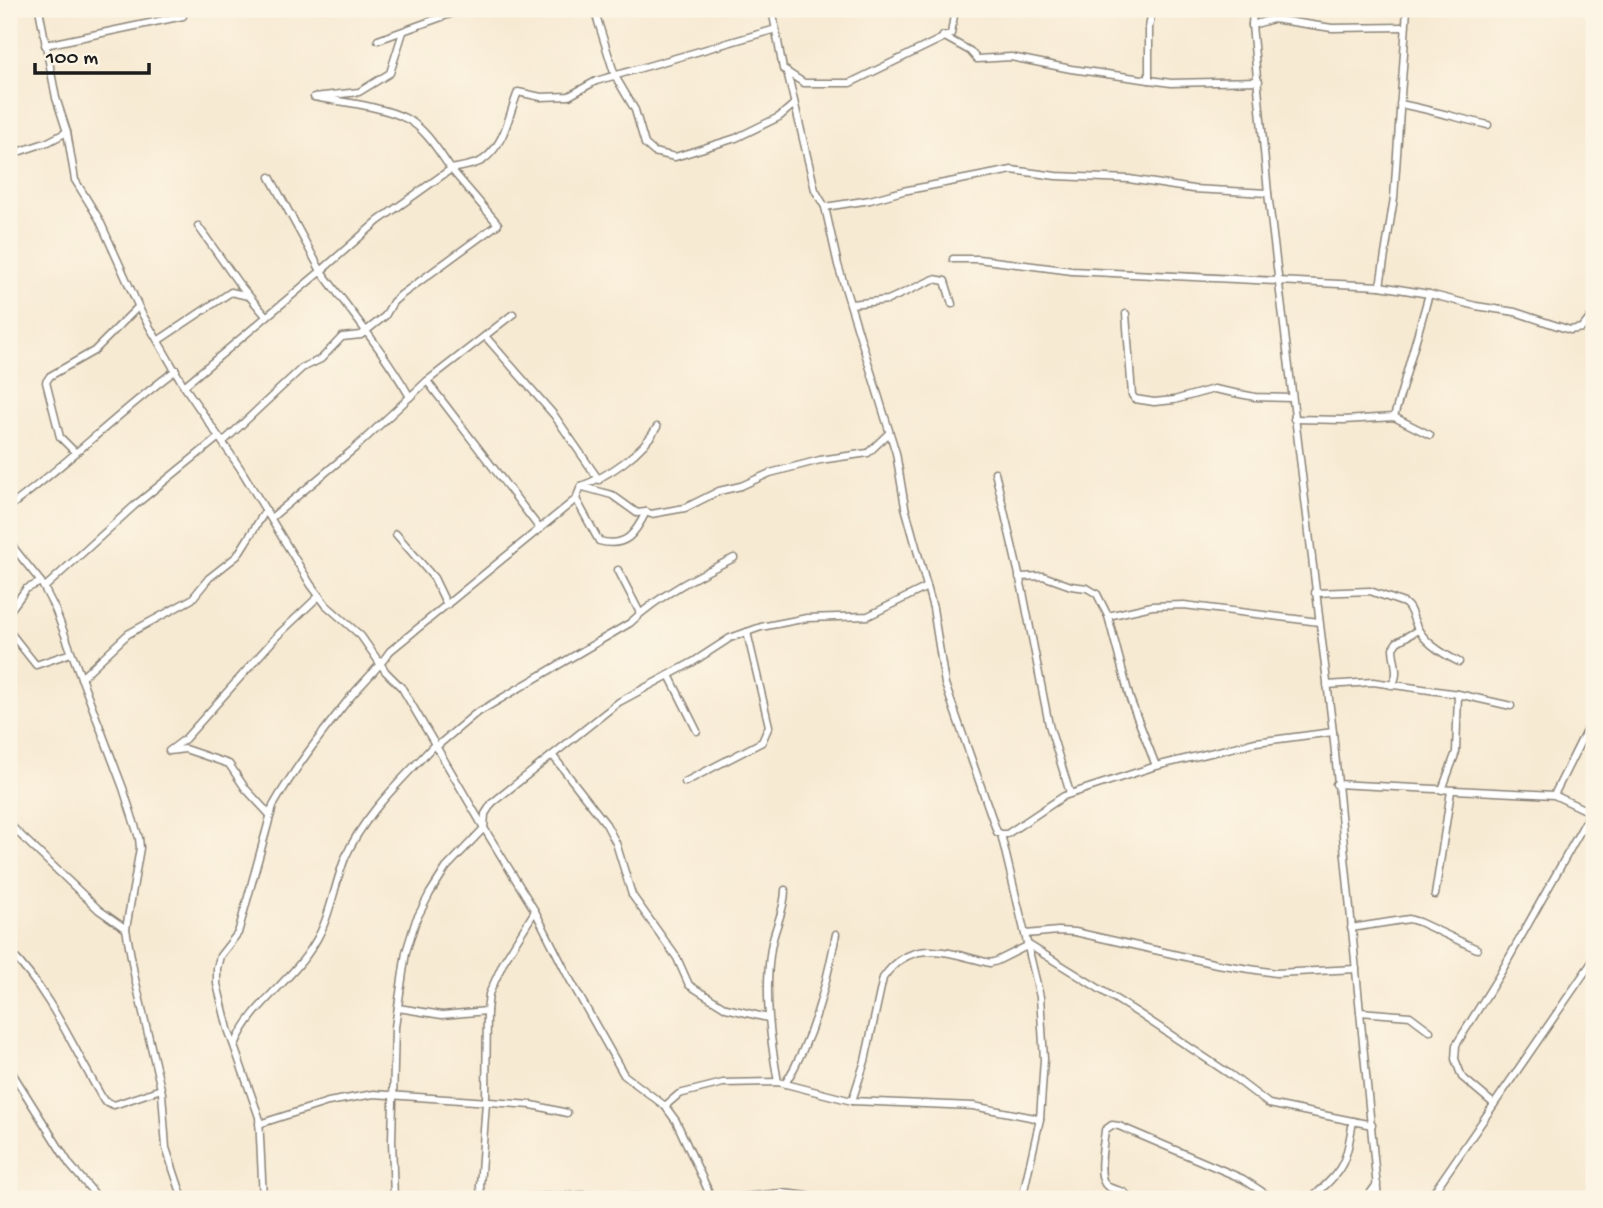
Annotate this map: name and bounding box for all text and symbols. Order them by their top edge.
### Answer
scale bar [35,32,149,76]
text: 100 m [45,47,98,72]

